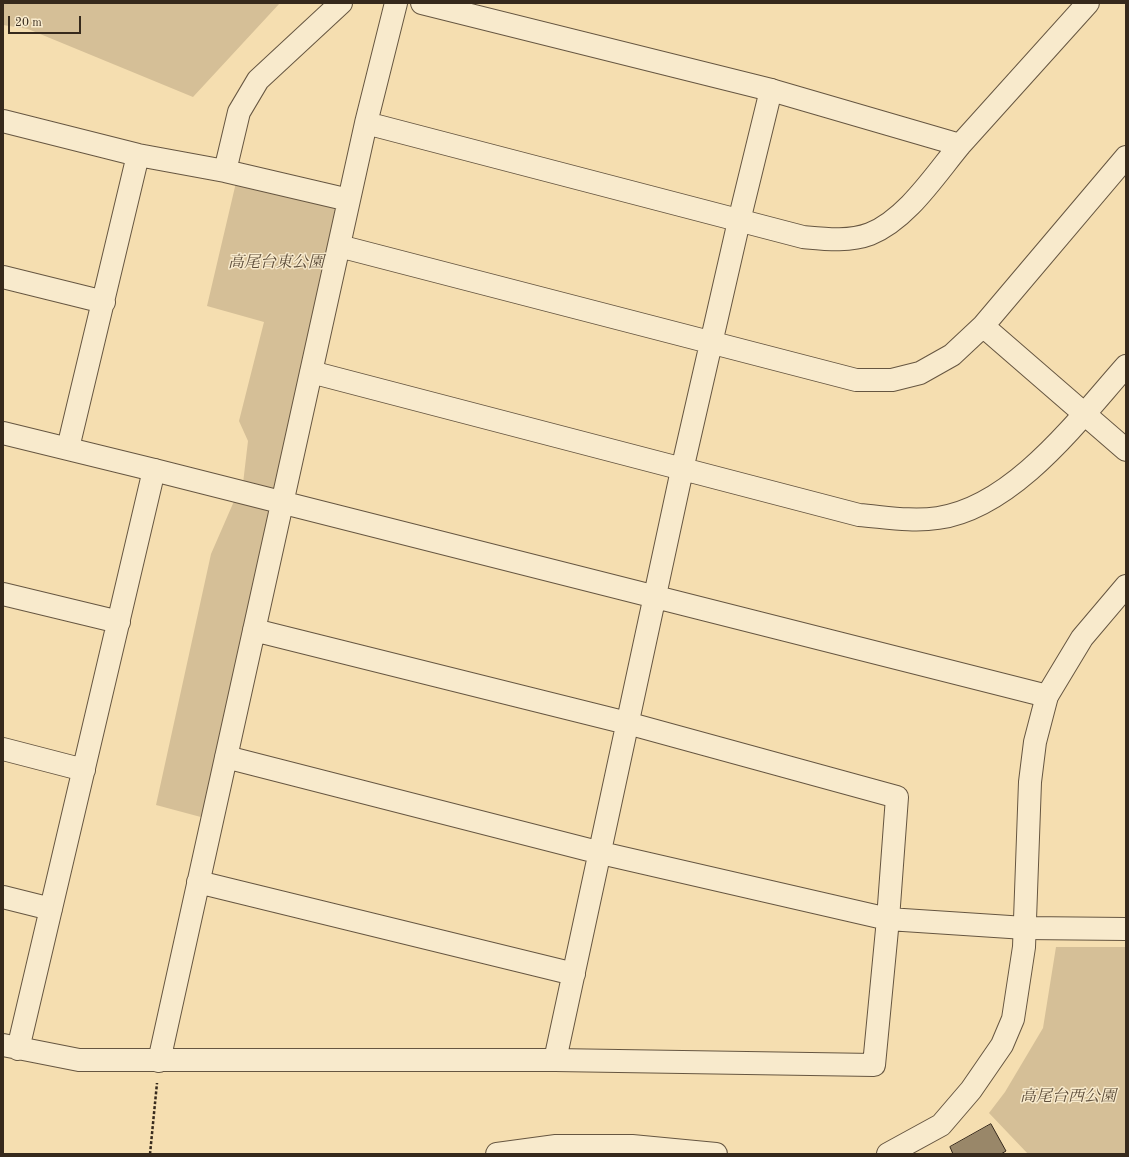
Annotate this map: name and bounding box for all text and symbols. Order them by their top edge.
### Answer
scale bar [10,8,83,34]
text: 20 m [15,17,42,29]
park label: 高尾台東公園 [228,253,324,273]
park label: 高尾台西公園 [1020,1087,1116,1107]

